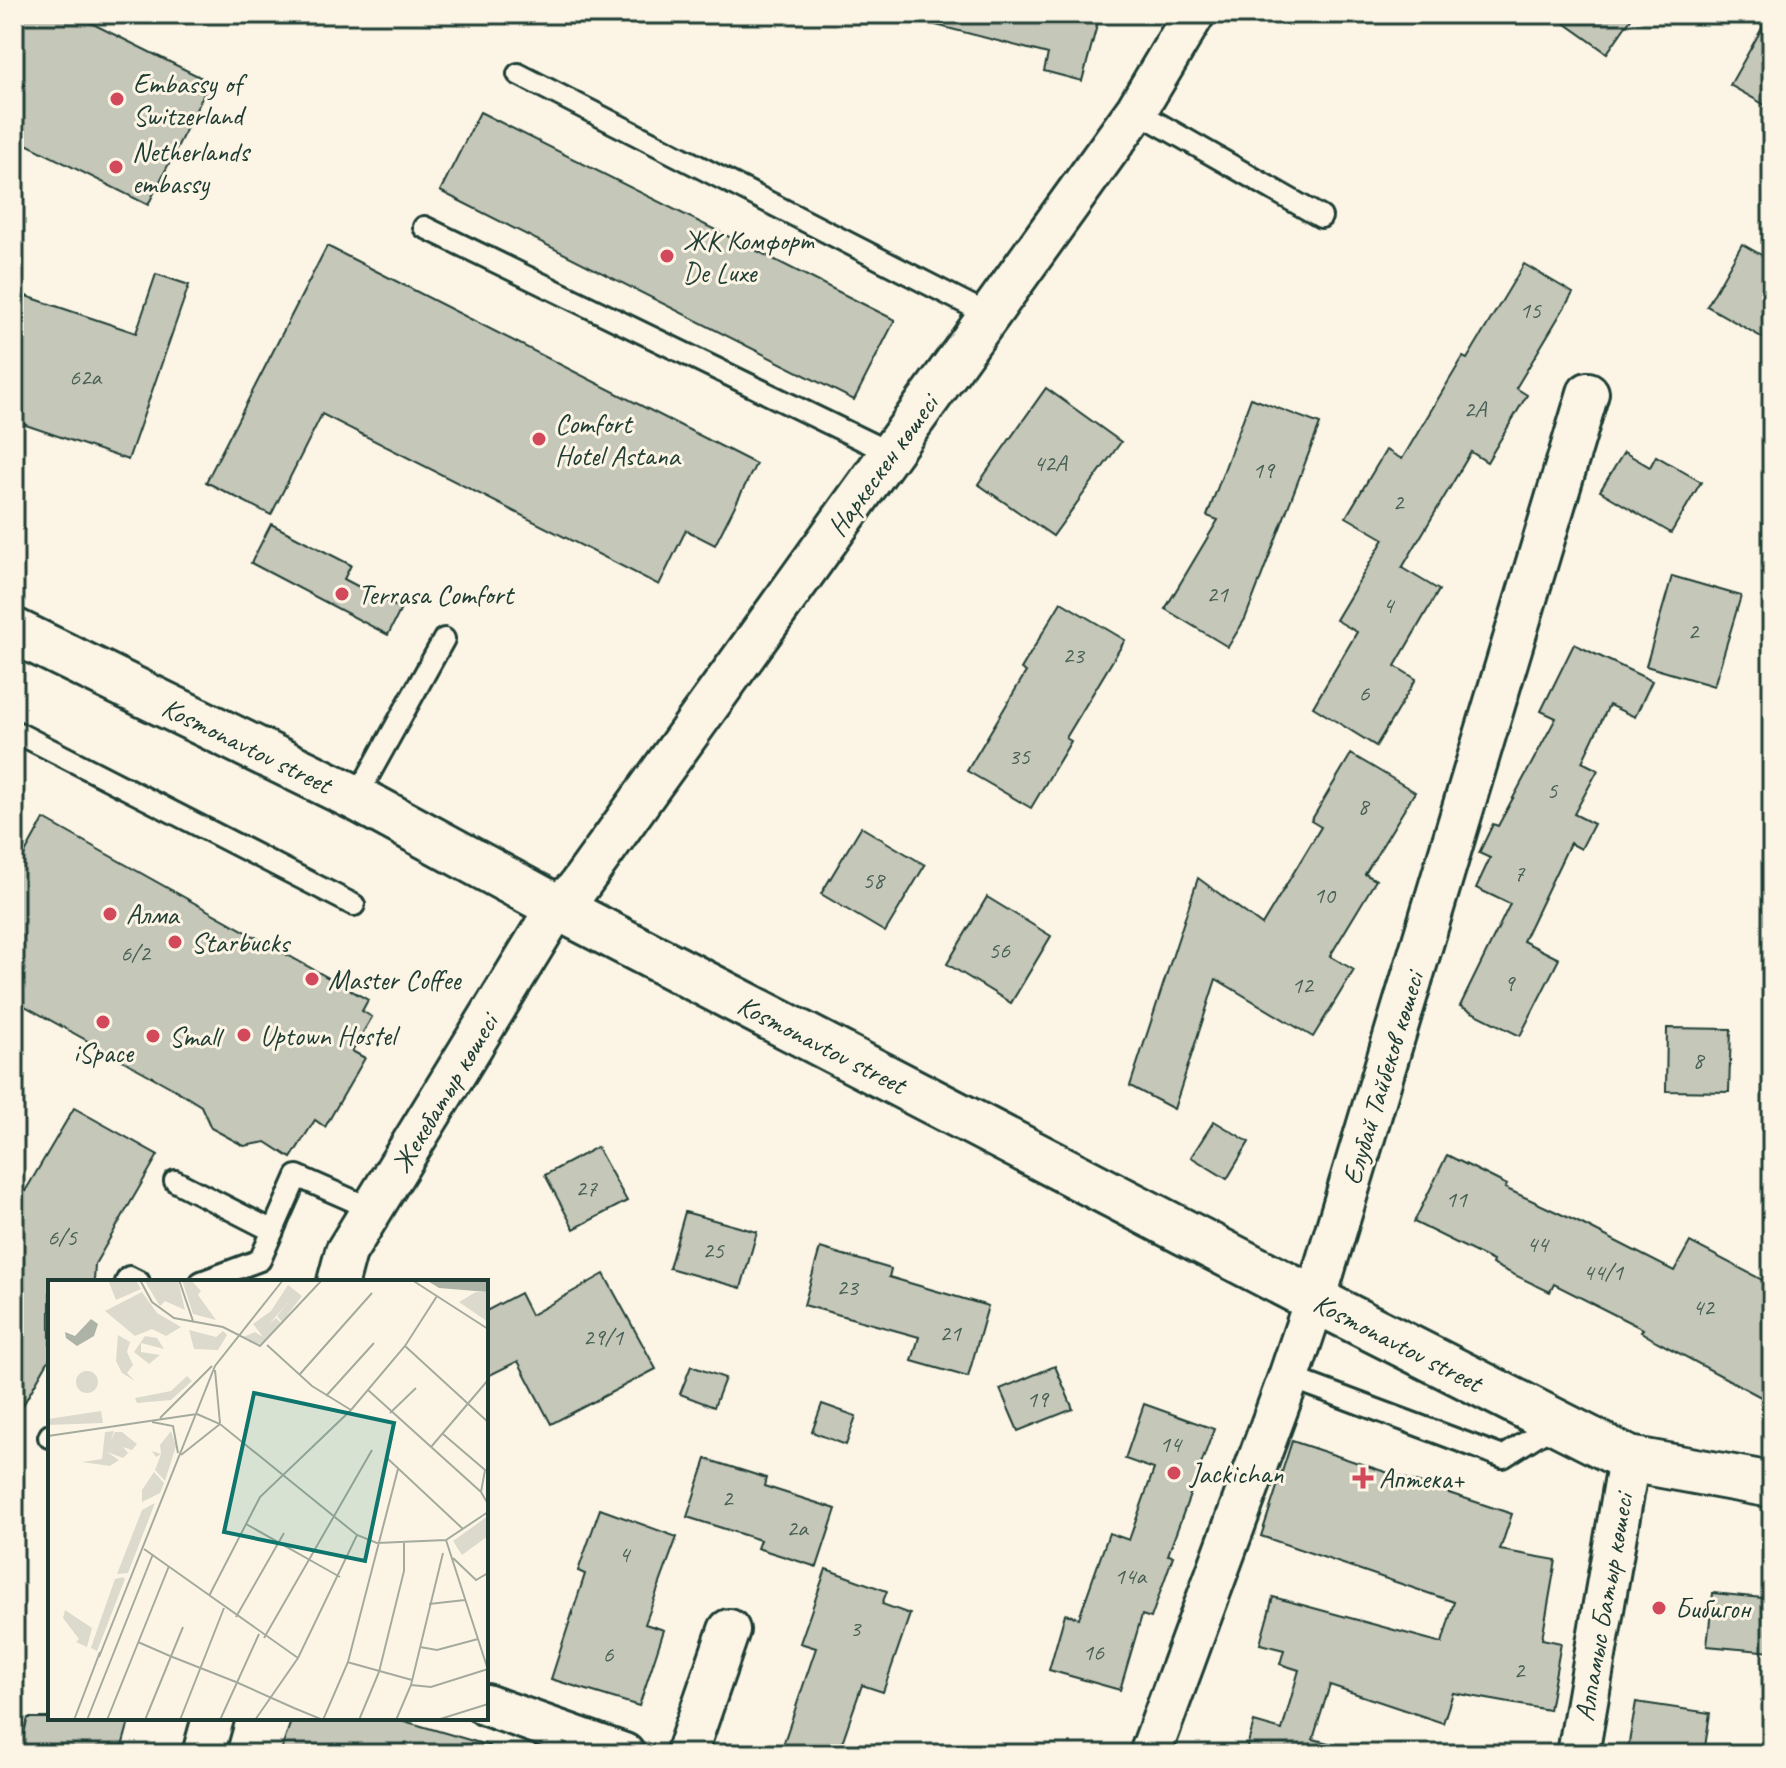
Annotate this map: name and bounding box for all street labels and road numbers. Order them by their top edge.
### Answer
street label: Наркескен көшесі [819,385,948,543]
street label: Kosmonavtov street [156,689,340,803]
street label: Елубай Тайбеков көшесі [1334,964,1433,1189]
street label: Kosmonavtov street [732,987,914,1103]
street label: Жекебатыр көшесі [383,1004,508,1179]
street label: Kosmonavtov street [1308,1285,1490,1401]
street label: Алпамыс Батыр көшесі [1566,1487,1641,1724]

